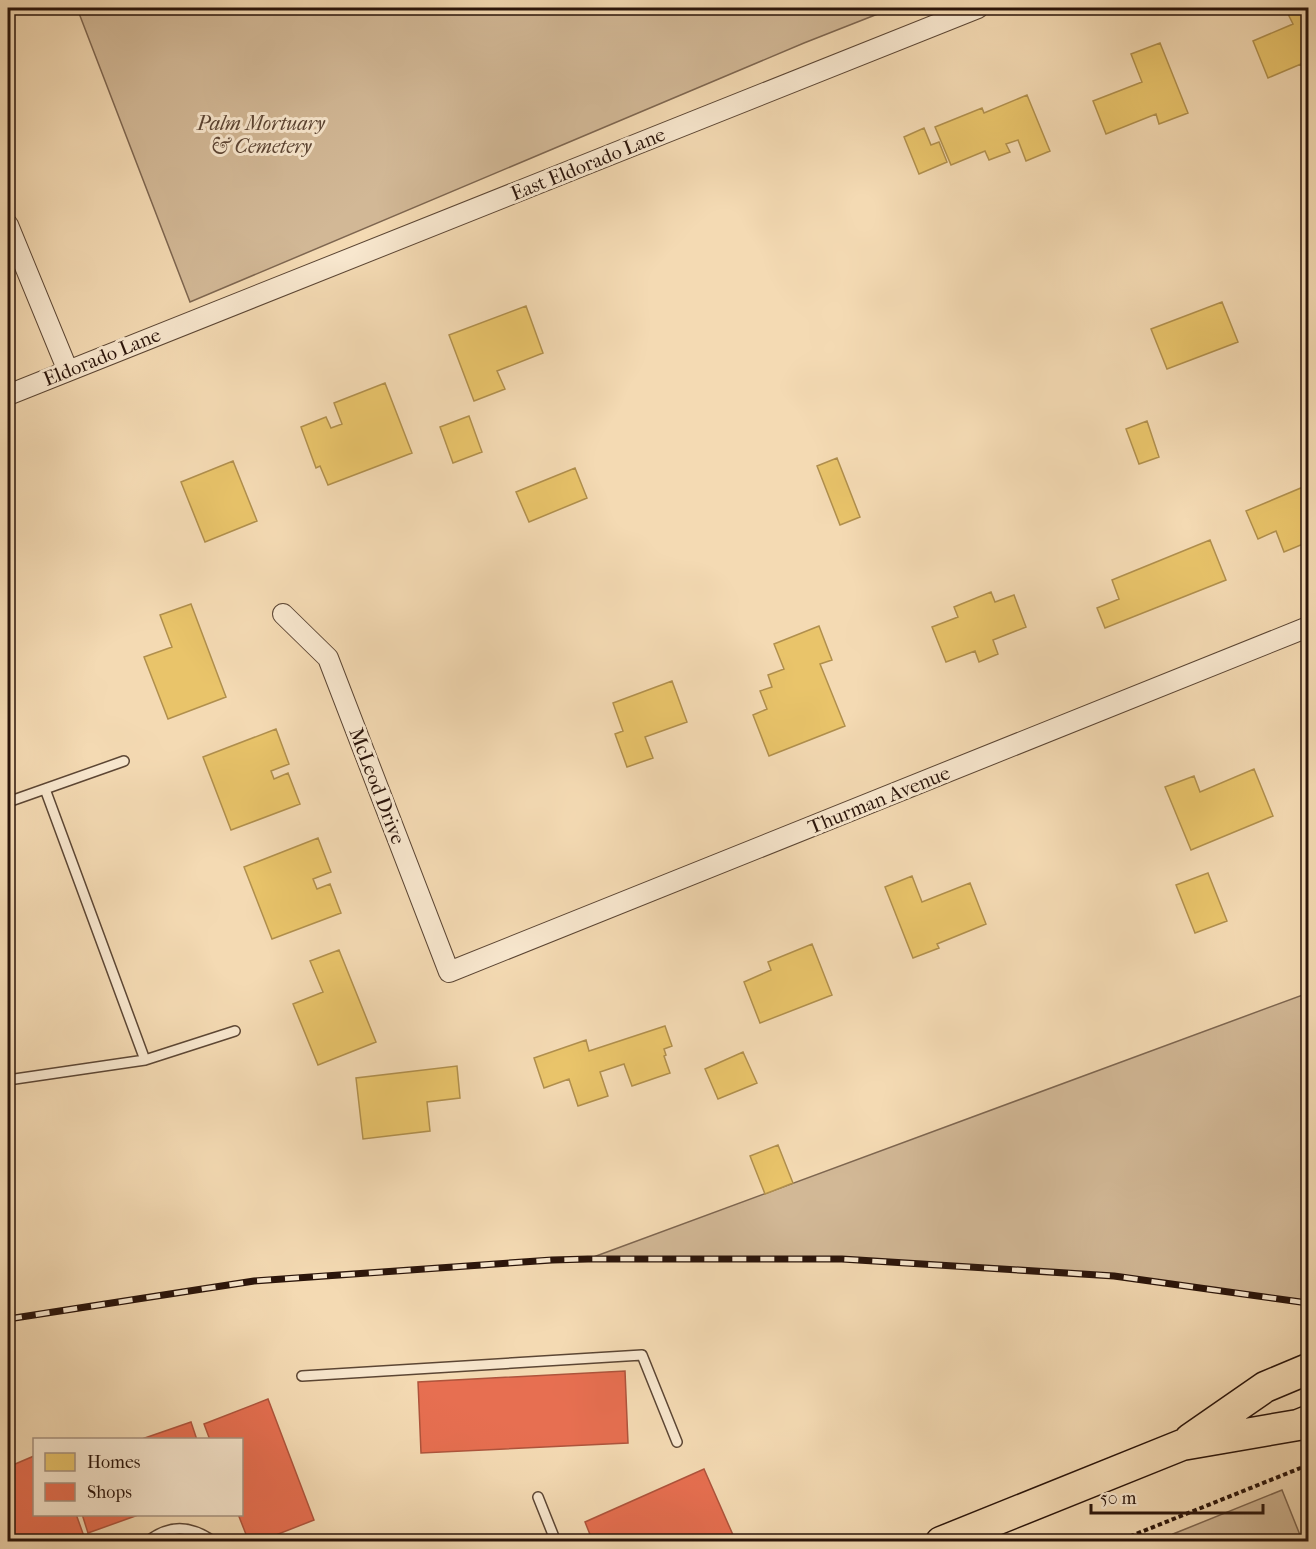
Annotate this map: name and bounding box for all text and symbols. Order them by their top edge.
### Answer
park label: Palm Mortuary & Cemetery [196,112,326,158]
street label: East Eldorado Lane [507,122,669,205]
street label: Eldorado Lane [40,323,164,391]
street label: McLeod Drive [344,724,410,848]
street label: Thurman Avenue [805,761,953,839]
legend [33,1438,243,1516]
text: Homes [87,1452,141,1473]
scale bar [1091,1477,1264,1515]
text: Shops [87,1482,132,1503]
text: 50 m [1100,1488,1137,1509]

